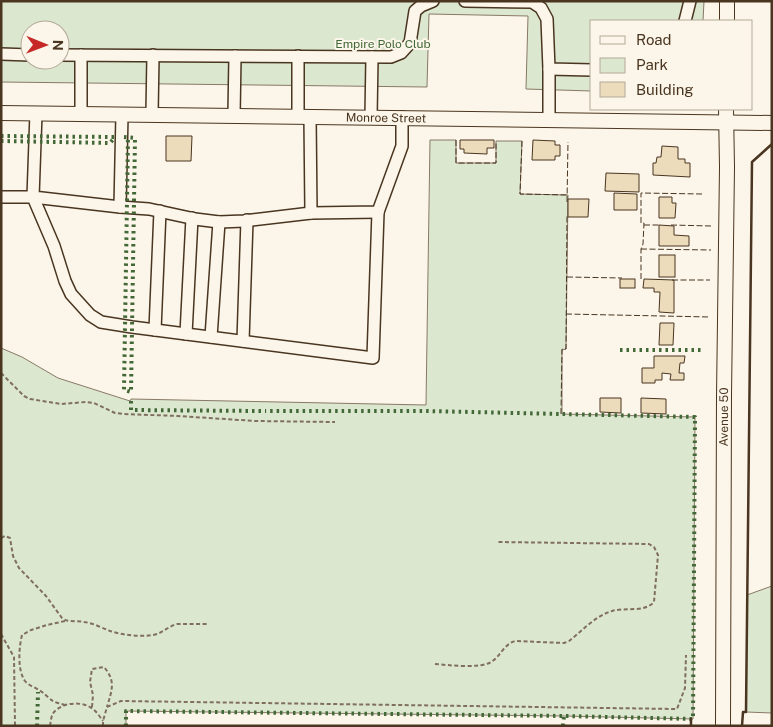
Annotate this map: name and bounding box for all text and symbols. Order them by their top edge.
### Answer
north arrow [20,20,70,70]
legend [590,20,753,110]
text: Road [636,31,672,48]
park label: Empire Polo Club [335,37,431,51]
text: N [50,40,66,51]
text: Park [636,56,668,73]
text: Building [636,81,694,98]
street label: Monroe Street [346,110,427,126]
street label: Avenue 50 [717,387,731,447]

